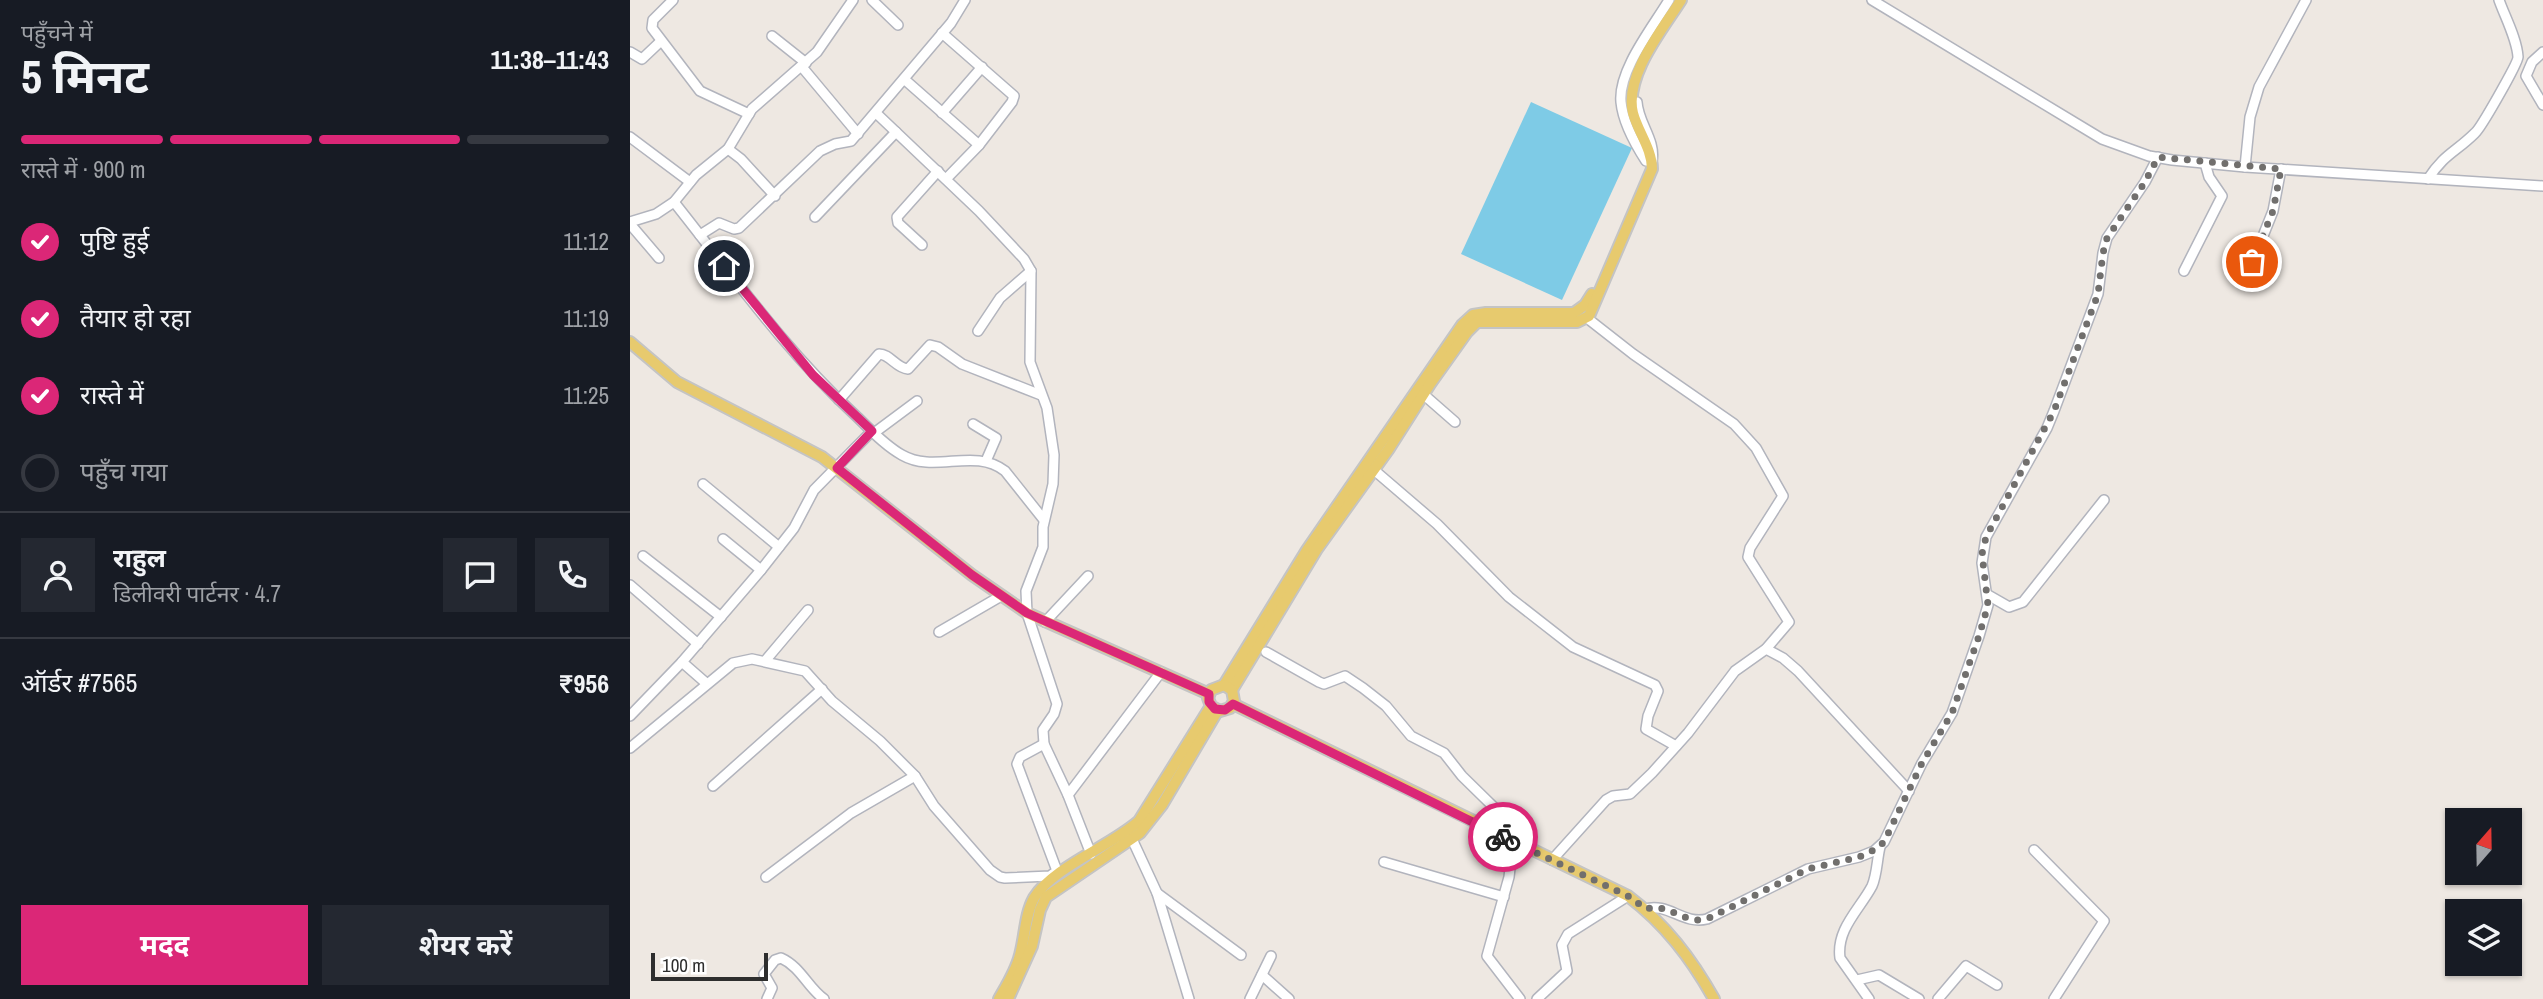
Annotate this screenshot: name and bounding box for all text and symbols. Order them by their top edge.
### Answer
text: पहुँचने में [21,17,93,48]
text: 11:38–11:43 [490,42,609,77]
text: 5 मिनट [21,45,149,107]
text: रास्ते में · 900 m [21,154,146,185]
icon: check [21,223,59,261]
text: पुष्टि हुई [80,223,149,258]
text: 11:12 [563,226,609,257]
pin [2222,232,2282,292]
pin [694,236,754,296]
icon: bag [2233,243,2271,281]
icon: home [705,247,743,285]
icon: check [21,300,59,338]
text: तैयार हो रहा [80,300,191,335]
text: 11:19 [563,303,609,334]
icon: check [21,377,59,415]
text: रास्ते में [80,377,144,412]
text: 11:25 [563,380,609,411]
text: पहुँच गया [80,454,167,489]
button: person [21,538,95,612]
button: chat [443,538,517,612]
button: phone [535,538,609,612]
text: राहुल [113,540,166,575]
text: डिलीवरी पार्टनर · 4.7 [113,578,281,609]
text: ऑर्डर #7565 [21,665,137,700]
text: ₹956 [558,666,609,701]
courier [1468,802,1538,872]
north arrow [2445,808,2522,886]
map controls [2445,808,2522,976]
icon: bike [1484,818,1522,856]
button: layers [2445,899,2522,976]
button: मदद [21,905,308,985]
button: शेयर करें [322,905,609,985]
scale bar [651,950,768,982]
text: 100 m [662,952,705,978]

